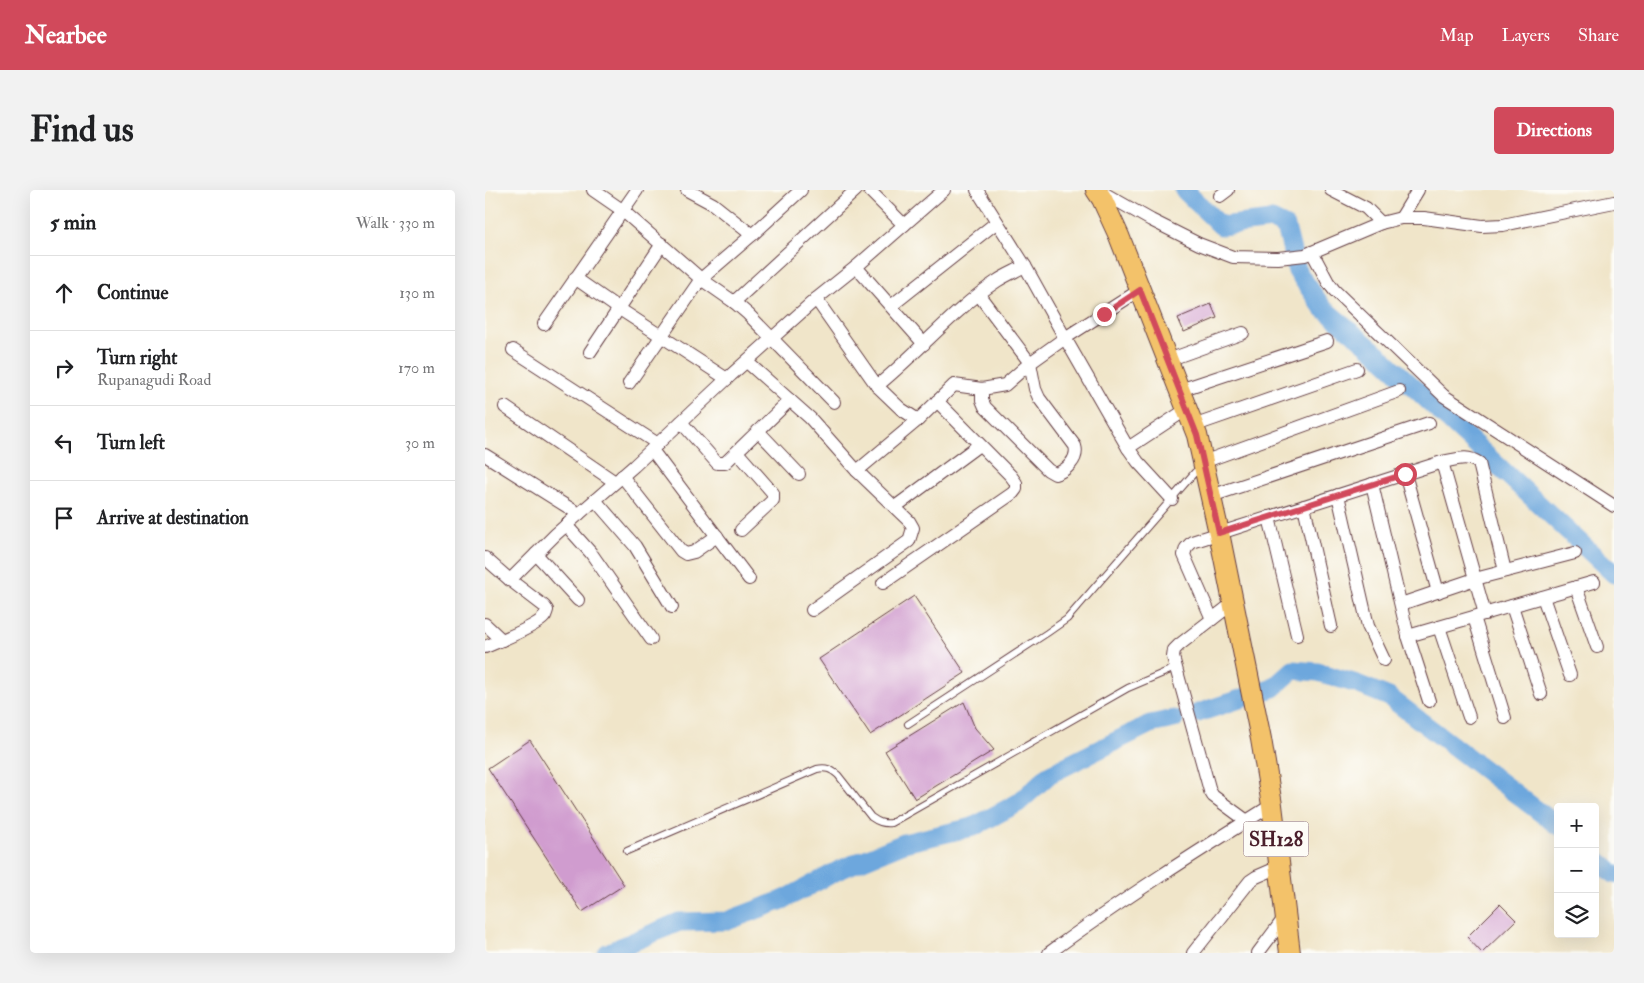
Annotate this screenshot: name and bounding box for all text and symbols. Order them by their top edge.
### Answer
text: Nearbee [25,20,107,51]
text: Map [1440,24,1474,47]
text: Layers [1502,24,1550,47]
text: Share [1578,24,1619,47]
button: Directions [1494,107,1614,154]
text: Find us [30,108,134,152]
text: 5 min [50,209,96,236]
text: Walk · 330 m [356,213,435,233]
icon: ahead [50,279,78,307]
text: Continue [97,281,168,305]
text: 130 m [399,283,435,303]
route end [1093,303,1116,326]
text: Turn right [97,346,177,370]
icon: right [50,354,78,382]
text: 170 m [398,358,435,378]
text: Rupanagudi Road [97,370,211,390]
icon: left [50,429,78,457]
text: Turn left [97,431,165,455]
text: 30 m [405,433,435,453]
route start [1394,463,1417,486]
icon: arrive [50,504,78,532]
text: Arrive at destination [97,506,249,530]
map controls [1554,803,1599,938]
button: + [1554,803,1599,848]
road number: SH128 [1243,822,1309,856]
button: − [1554,848,1599,893]
button: layers [1554,893,1599,938]

